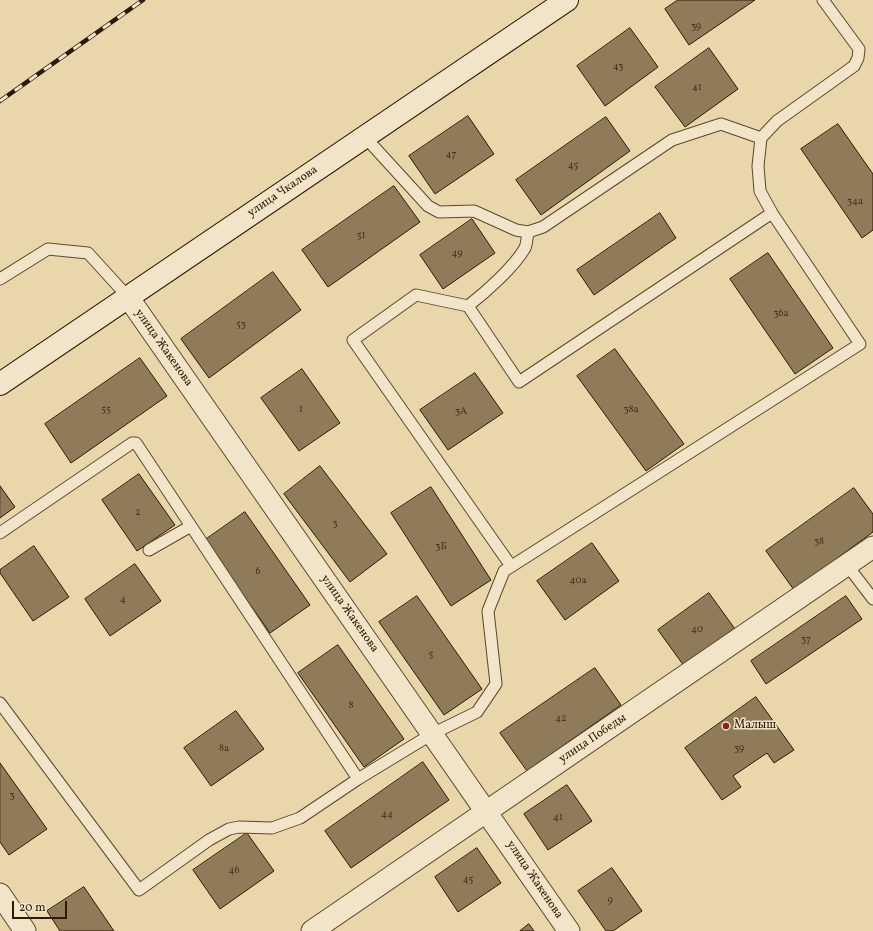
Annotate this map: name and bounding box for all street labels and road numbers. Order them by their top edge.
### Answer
street label: улица Чкалова [245,163,321,221]
street label: улица Жакенова [131,307,195,389]
street label: улица Жакенова [317,573,381,655]
street label: улица Победы [556,711,630,767]
street label: улица Жакенова [503,838,565,922]

